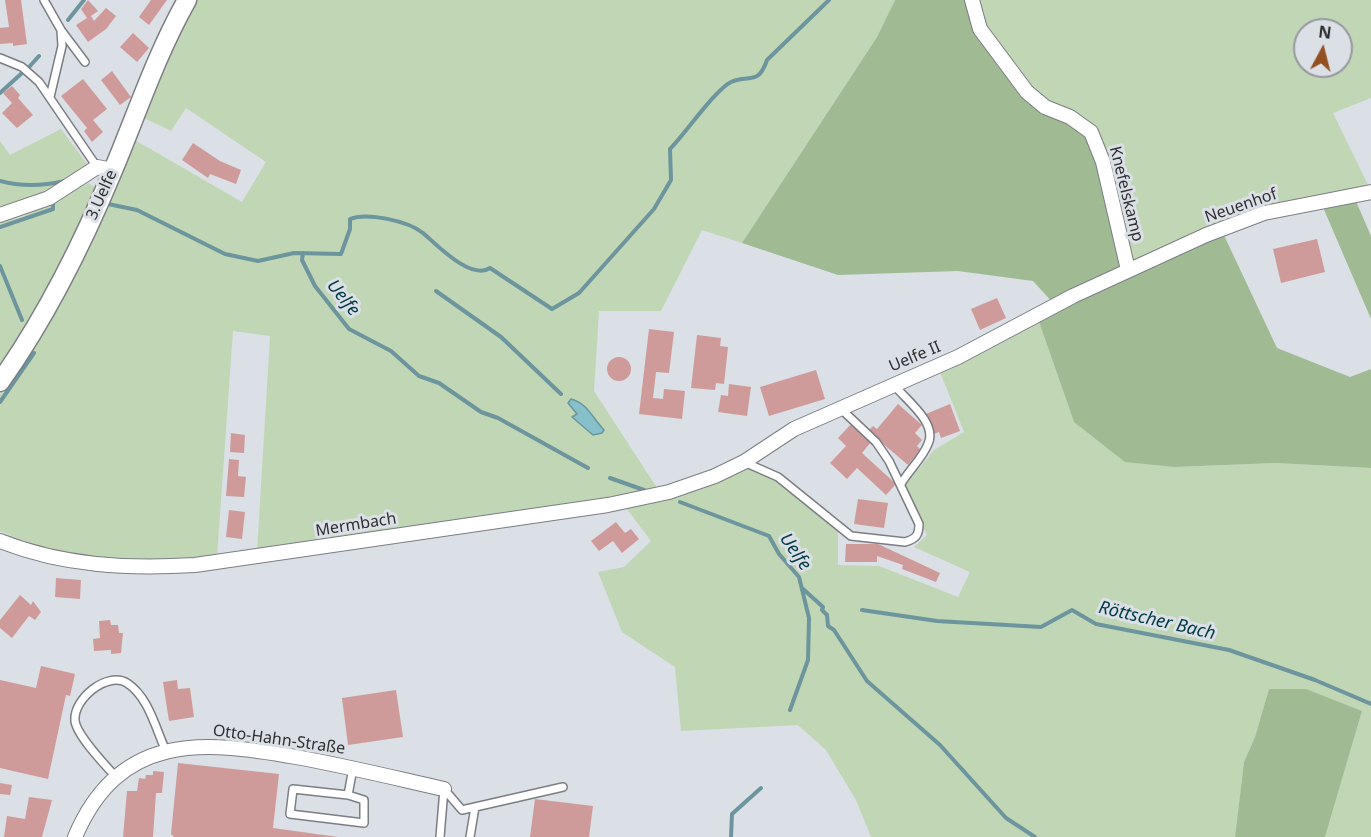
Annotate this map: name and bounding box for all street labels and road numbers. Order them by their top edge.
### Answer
street label: Knefelskamp [1105,144,1147,244]
street label: 3.Uelfe [83,167,121,223]
street label: Neuenhof [1202,185,1280,227]
street label: Uelfe II [886,338,944,376]
street label: Mermbach [314,509,398,541]
street label: Otto-Hahn-Straße [212,721,346,759]

